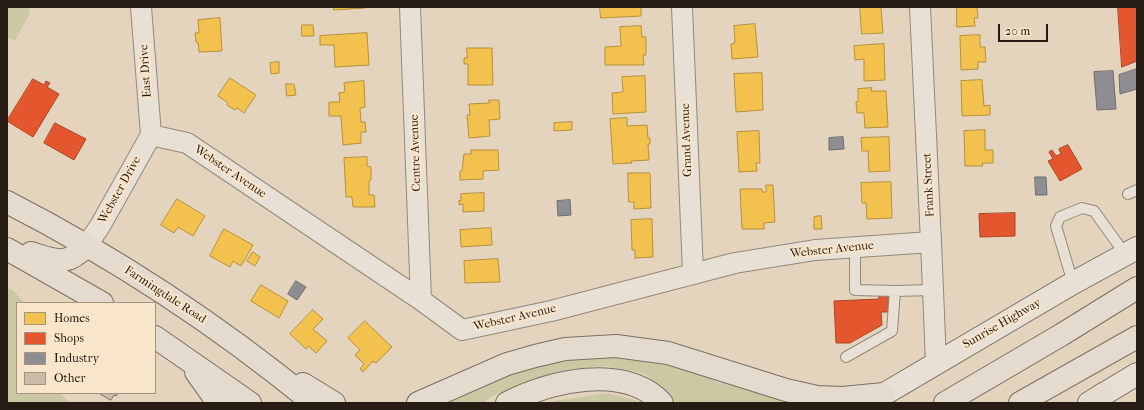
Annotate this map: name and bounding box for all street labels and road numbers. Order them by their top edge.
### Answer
street label: East Drive [137,44,155,98]
street label: Grand Avenue [679,103,695,177]
street label: Centre Avenue [407,114,425,192]
street label: Webster Avenue [191,142,269,202]
street label: Frank Street [920,152,938,218]
street label: Webster Drive [96,154,144,226]
street label: Webster Avenue [789,238,875,262]
street label: Farmingdale Road [122,263,208,327]
street label: Sunrise Highway [960,296,1044,352]
street label: Webster Avenue [472,302,558,334]

